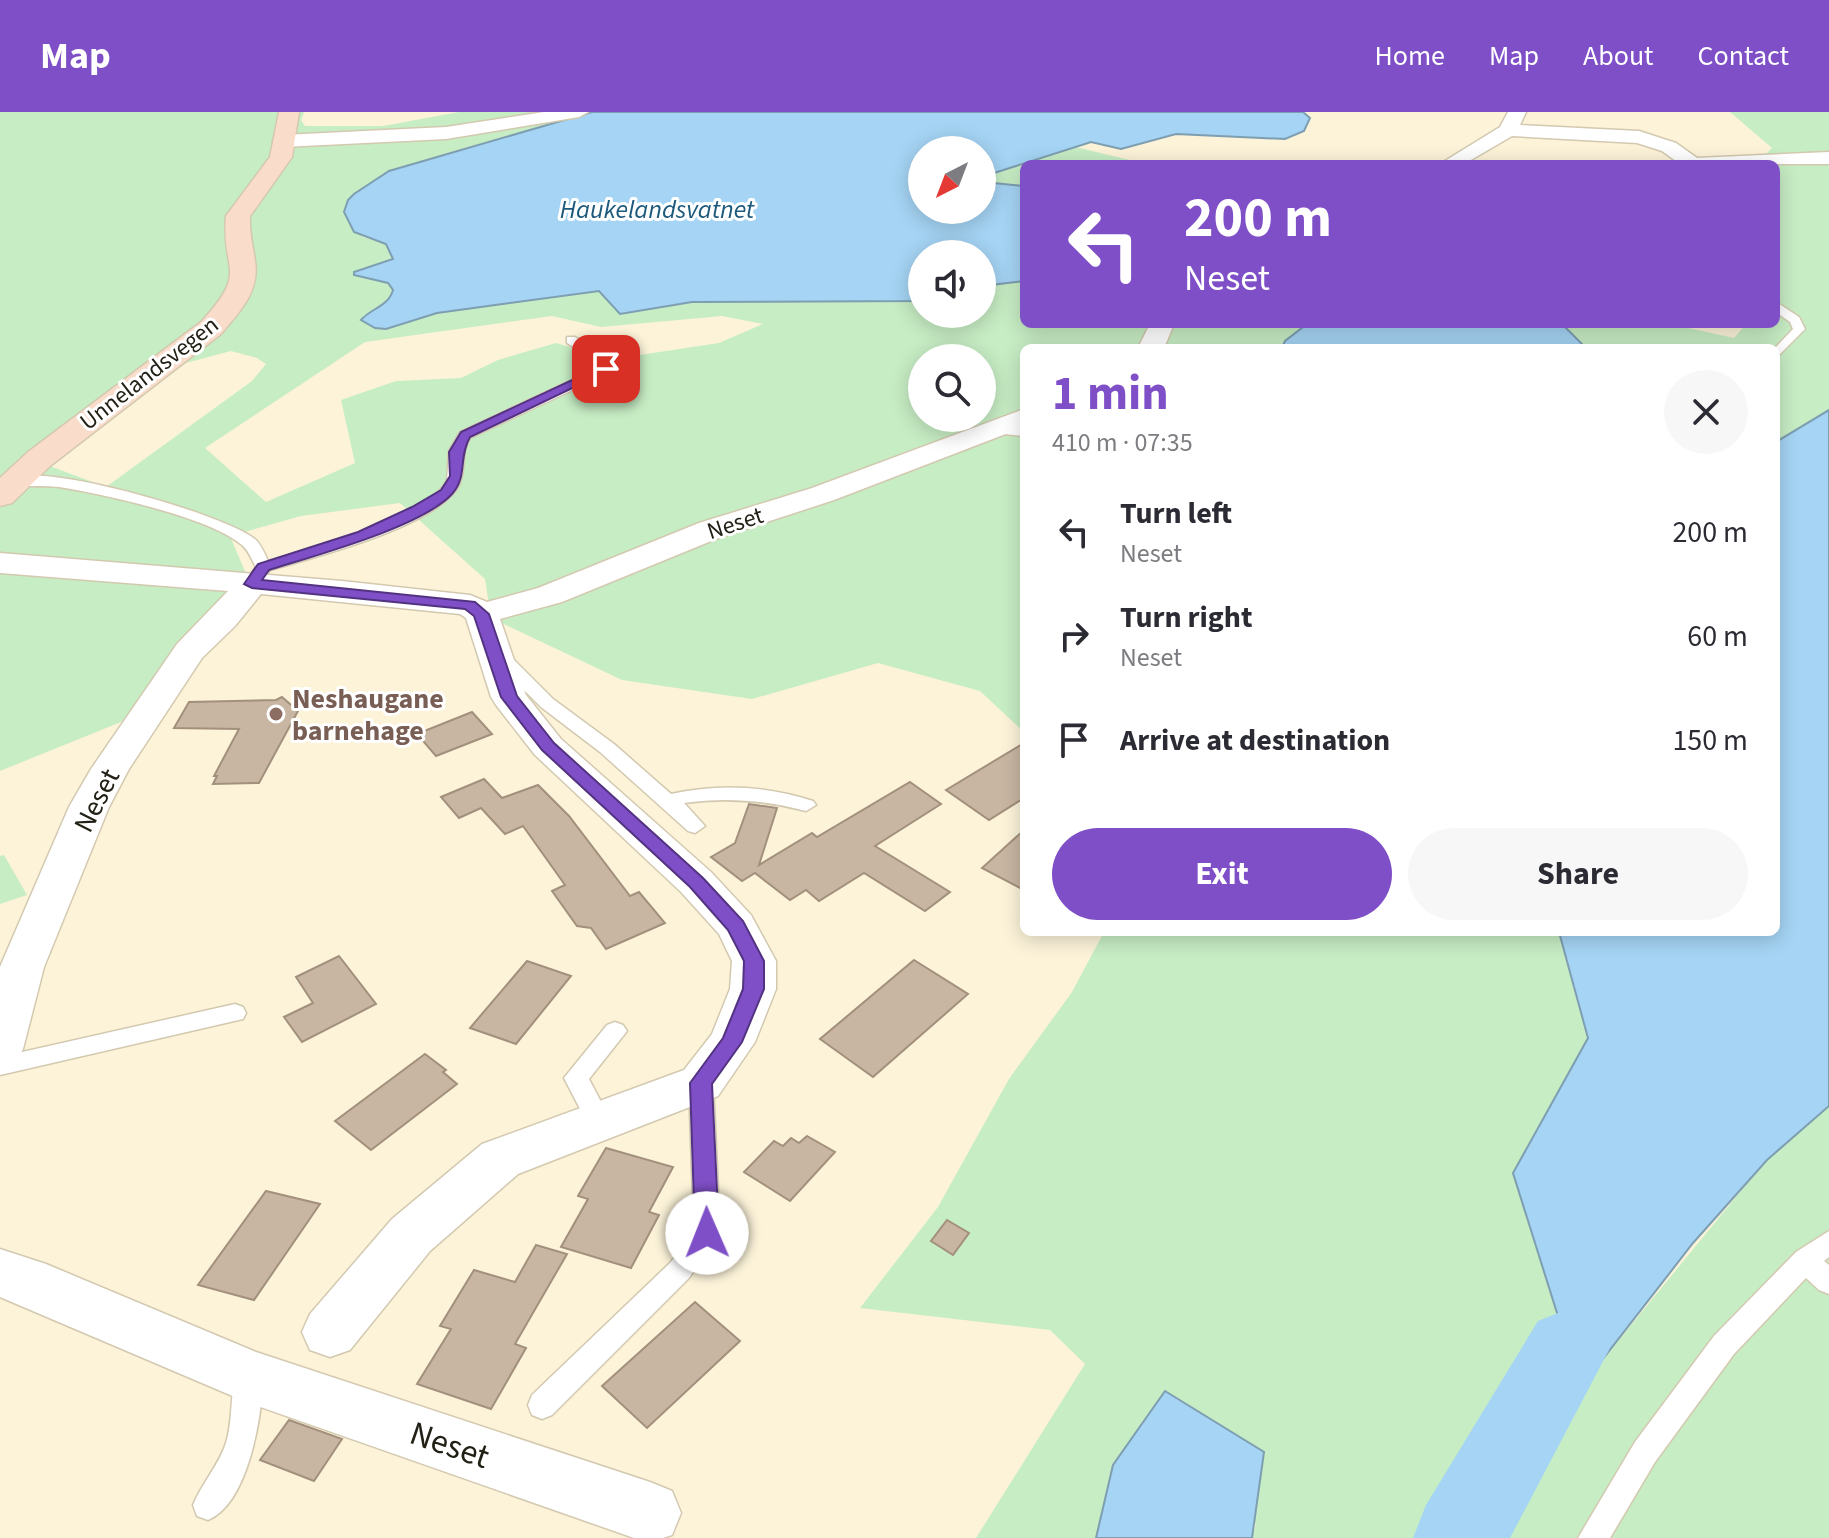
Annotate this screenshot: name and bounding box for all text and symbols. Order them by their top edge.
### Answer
text: Map [40,29,111,83]
text: Home [1374,36,1445,76]
text: Map [1489,36,1539,76]
text: About [1583,36,1654,76]
text: Contact [1698,36,1789,76]
north arrow [908,136,996,224]
map controls [908,136,996,432]
text: 200 m [1184,179,1332,258]
water label: Haukelandsvatnet [560,191,755,228]
icon: left [1052,192,1156,296]
button: sound [908,240,996,328]
text: Neset [1184,253,1270,304]
street label: Unnelandsvegen [72,308,226,439]
pin [572,335,640,403]
button: search [908,344,996,432]
icon: arrive [584,347,628,391]
text: 1 min [1052,360,1169,428]
button: close [1664,370,1748,454]
text: 410 m · 07:35 [1052,424,1193,461]
text: Turn left [1120,492,1232,535]
street label: Neset [703,498,768,549]
icon: left [1052,510,1096,554]
text: 200 m [1672,511,1748,554]
text: Neset [1120,535,1182,572]
text: Turn right [1120,596,1252,639]
icon: right [1052,614,1096,658]
text: 60 m [1687,615,1748,658]
text: Neset [1120,639,1182,676]
place label: Neshaugane barnehage [292,679,444,751]
marker: Neshaugane barnehage [267,705,285,723]
icon: arrive [1052,718,1096,762]
text: Arrive at destination [1120,719,1390,762]
text: 150 m [1672,719,1748,762]
street label: Neset [64,761,130,839]
button: Exit [1052,828,1392,920]
button: Share [1408,828,1748,920]
position arrow [665,1191,749,1275]
street label: Neset [403,1409,496,1482]

